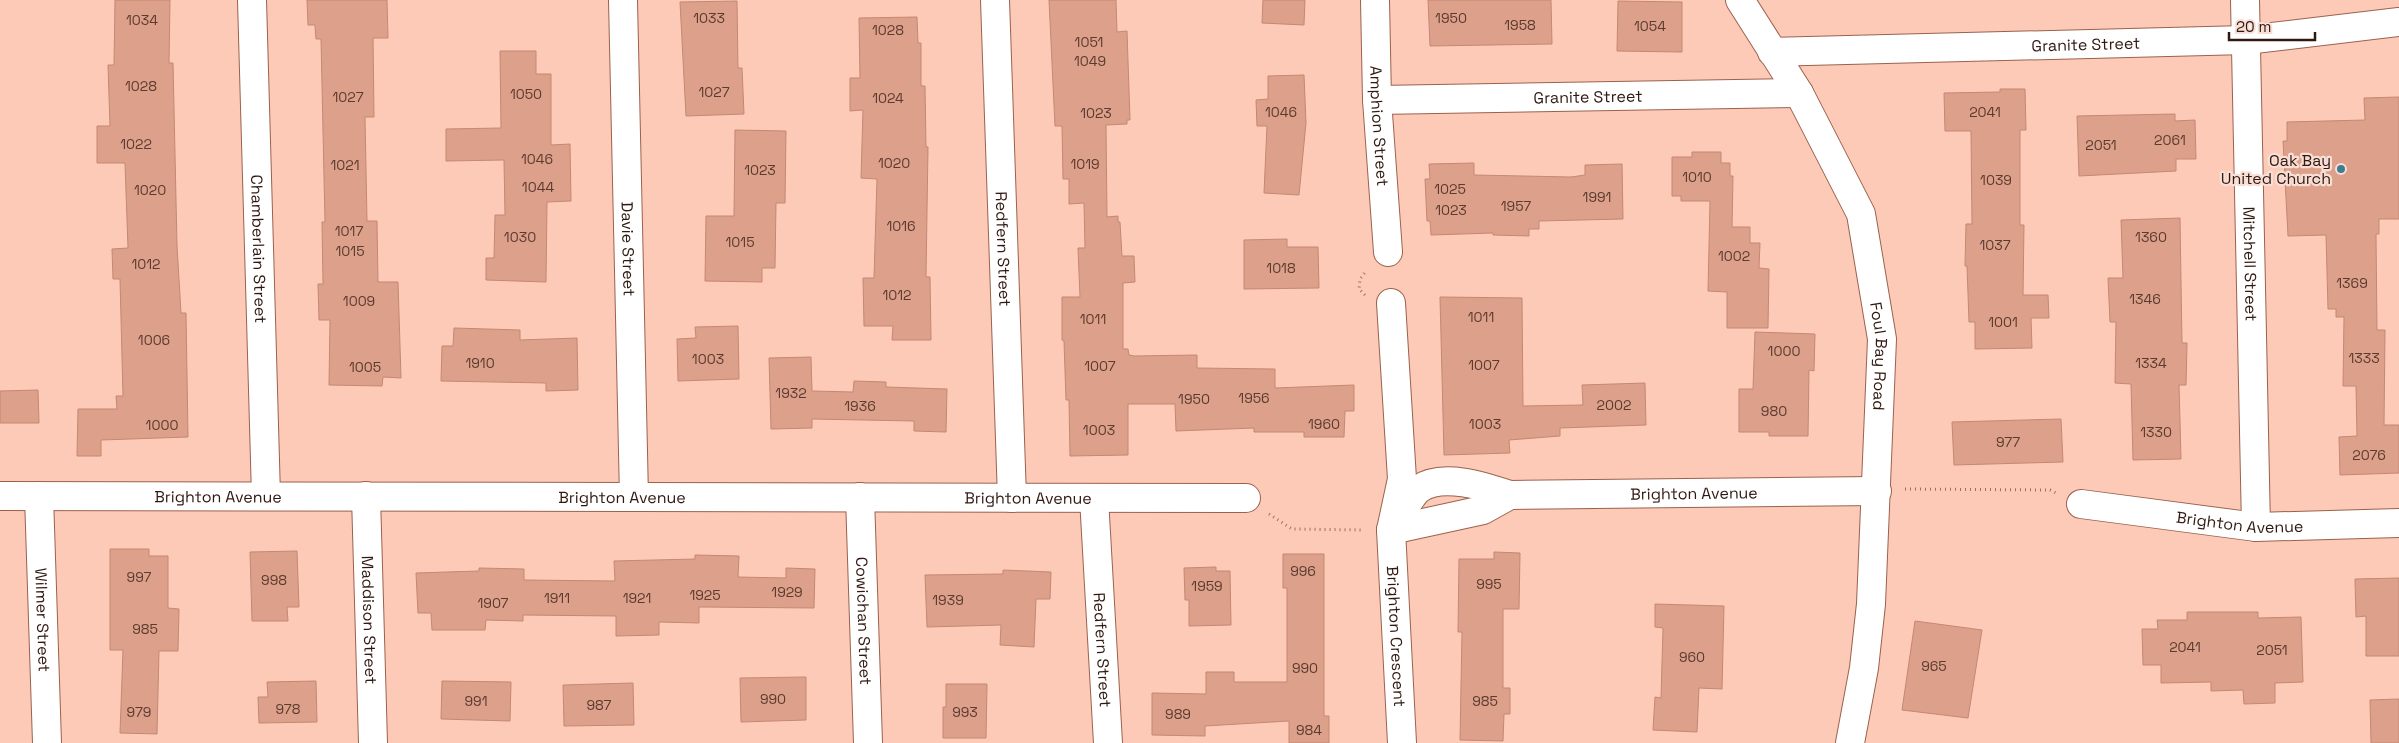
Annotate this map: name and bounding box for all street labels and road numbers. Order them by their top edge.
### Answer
street label: Granite Street [2031,32,2141,56]
street label: Amphion Street [1366,65,1394,187]
street label: Granite Street [1533,85,1643,108]
street label: Chamberlain Street [246,174,272,324]
street label: Redfern Street [991,191,1016,307]
street label: Davie Street [617,201,640,296]
street label: Mitchell Street [2239,206,2262,321]
street label: Foul Bay Road [1865,300,1893,411]
street label: Brighton Avenue [1630,482,1758,504]
street label: Brighton Avenue [154,486,282,507]
street label: Brighton Avenue [558,486,686,508]
street label: Brighton Avenue [964,487,1092,508]
street label: Brighton Avenue [2175,506,2304,538]
street label: Maddison Street [357,555,382,685]
street label: Cowichan Street [851,557,877,685]
street label: Brighton Crescent [1382,565,1411,707]
street label: Wilmer Street [31,568,55,672]
street label: Redfern Street [1089,592,1116,708]

